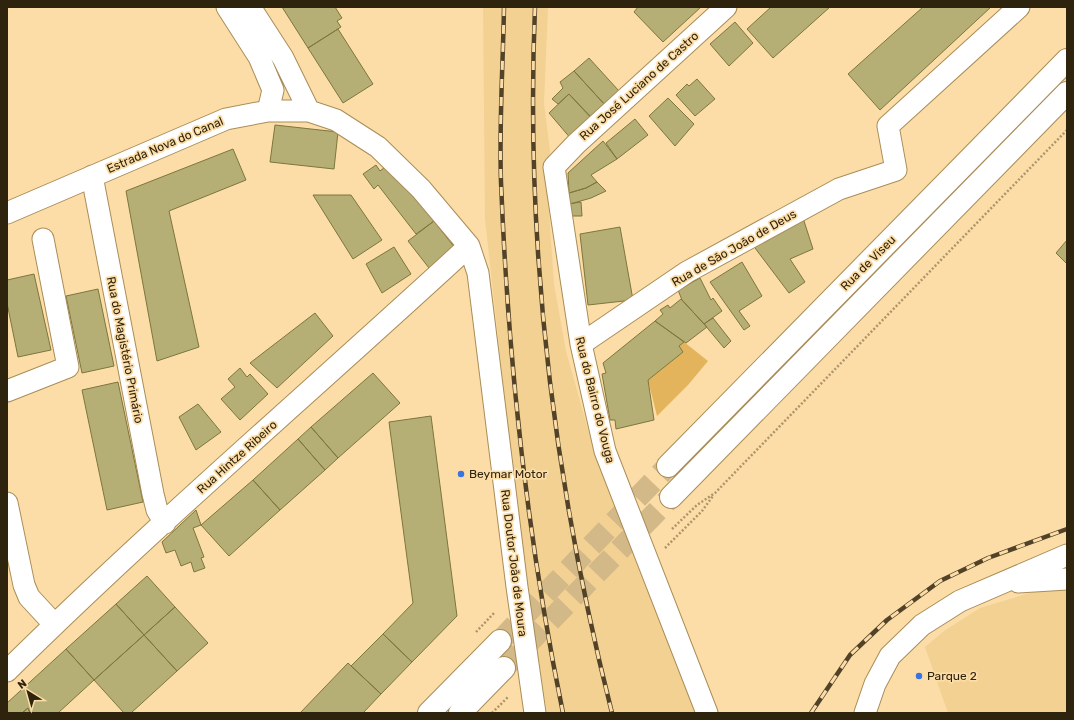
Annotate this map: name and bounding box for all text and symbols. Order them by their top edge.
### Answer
street label: Rua José Luciano de Castro [577,29,702,143]
street label: Estrada Nova do Canal [105,114,225,176]
street label: Rua de São João de Deus [669,207,799,289]
street label: Rua de Viseu [838,233,898,293]
street label: Rua do Magistério Primário [104,275,146,425]
street label: Rua do Bairro do Vouga [573,335,617,465]
street label: Rua Hintze Ribeiro [194,417,280,497]
place label: Beymar Motor [469,467,548,481]
marker: Beymar Motor [456,469,466,479]
street label: Rua Doutor João de Moura [498,489,530,637]
place label: Parque 2 [927,669,977,683]
marker: Parque 2 [914,671,924,681]
north arrow [8,672,48,712]
text: N [15,677,29,692]

